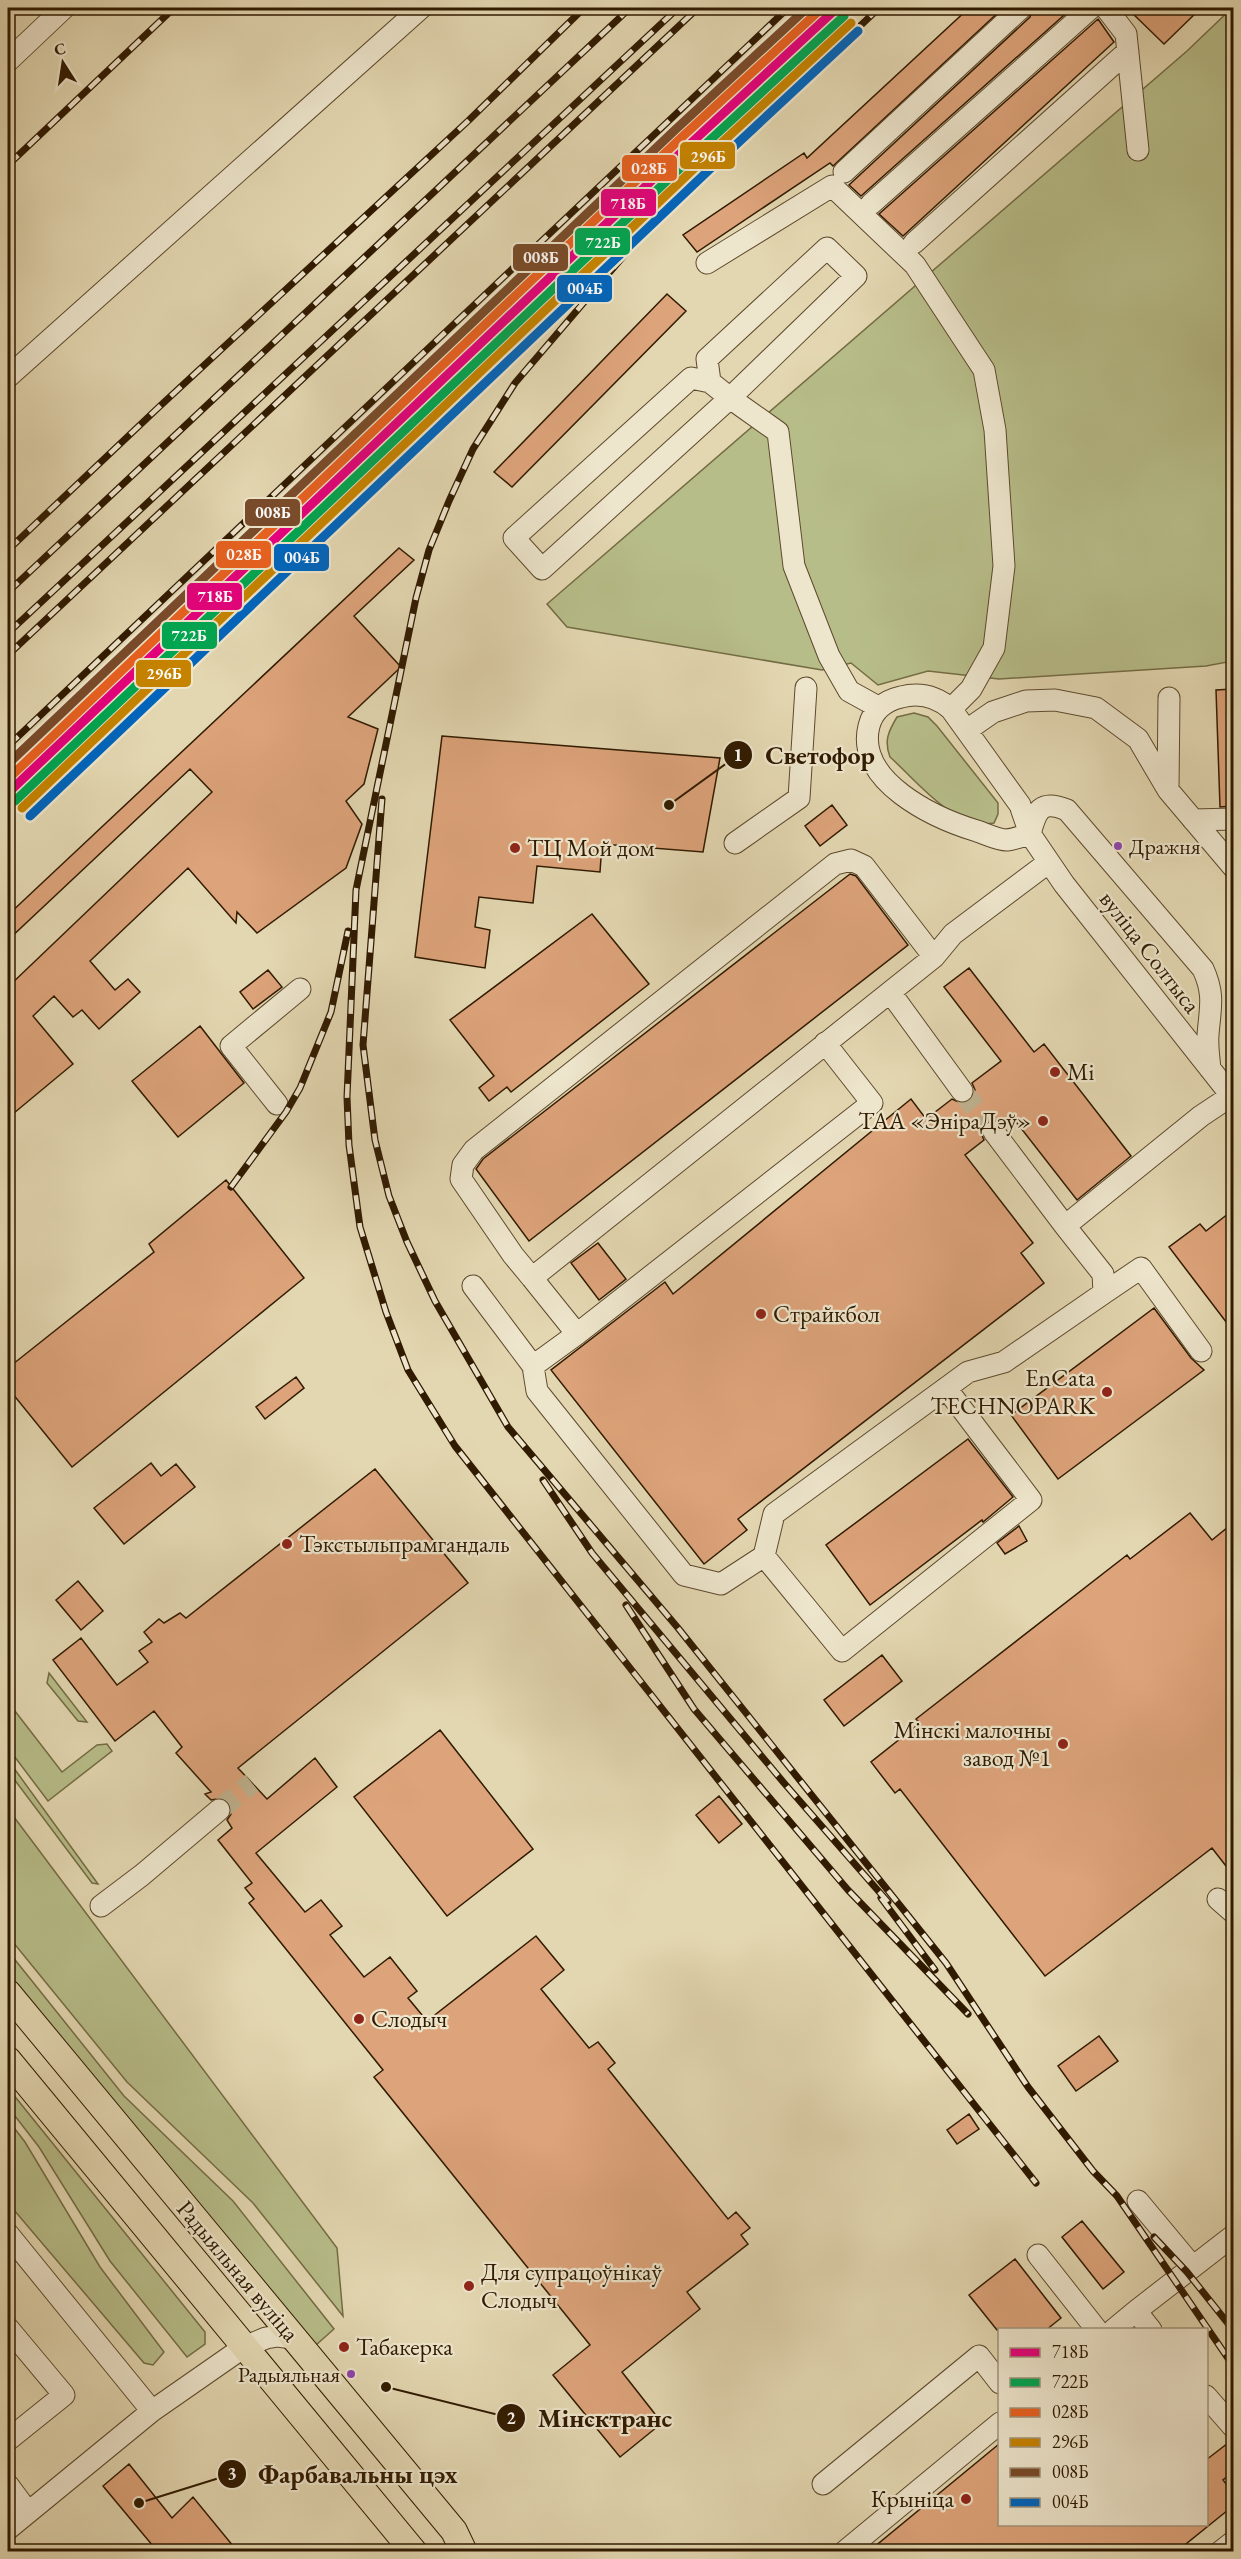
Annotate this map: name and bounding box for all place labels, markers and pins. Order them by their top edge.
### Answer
callout: Светофор [723,733,887,777]
place label: ТЦ Мой дом [527,832,655,863]
place label: Дражня [1129,832,1201,861]
marker: Дражня [1112,840,1124,852]
marker: ТЦ Мой дом [508,841,522,855]
place label: Mi [1067,1056,1095,1087]
marker: Mi [1048,1065,1062,1079]
place label: ТАА «ЭніраДэў» [858,1105,1031,1136]
marker: ТАА «ЭніраДэў» [1036,1114,1050,1128]
place label: Страйкбол [773,1298,880,1329]
marker: Страйкбол [754,1307,768,1321]
place label: EnCata TECHNOPARK [930,1362,1096,1421]
marker: EnCata TECHNOPARK [1100,1385,1114,1399]
place label: Тэкстыльпрамгандаль [299,1528,510,1559]
marker: Тэкстыльпрамгандаль [280,1537,294,1551]
place label: Мінскі малочны завод №1 [894,1714,1051,1773]
marker: Мінскі малочны завод №1 [1056,1737,1070,1751]
place label: Слодыч [371,2003,447,2034]
marker: Слодыч [352,2012,366,2026]
place label: Для супрацоўнікаў Слодыч [481,2256,662,2315]
marker: Для супрацоўнікаў Слодыч [462,2279,476,2293]
place label: Табакерка [356,2331,453,2362]
marker: Табакерка [337,2340,351,2354]
place label: Радыяльная [238,2360,340,2389]
marker: Радыяльная [345,2368,357,2380]
callout: Мінсктранс [496,2396,684,2440]
callout: Фарбавальны цэх [217,2452,470,2496]
place label: Крыніца [871,2483,954,2514]
marker: Крыніца [959,2492,973,2506]

